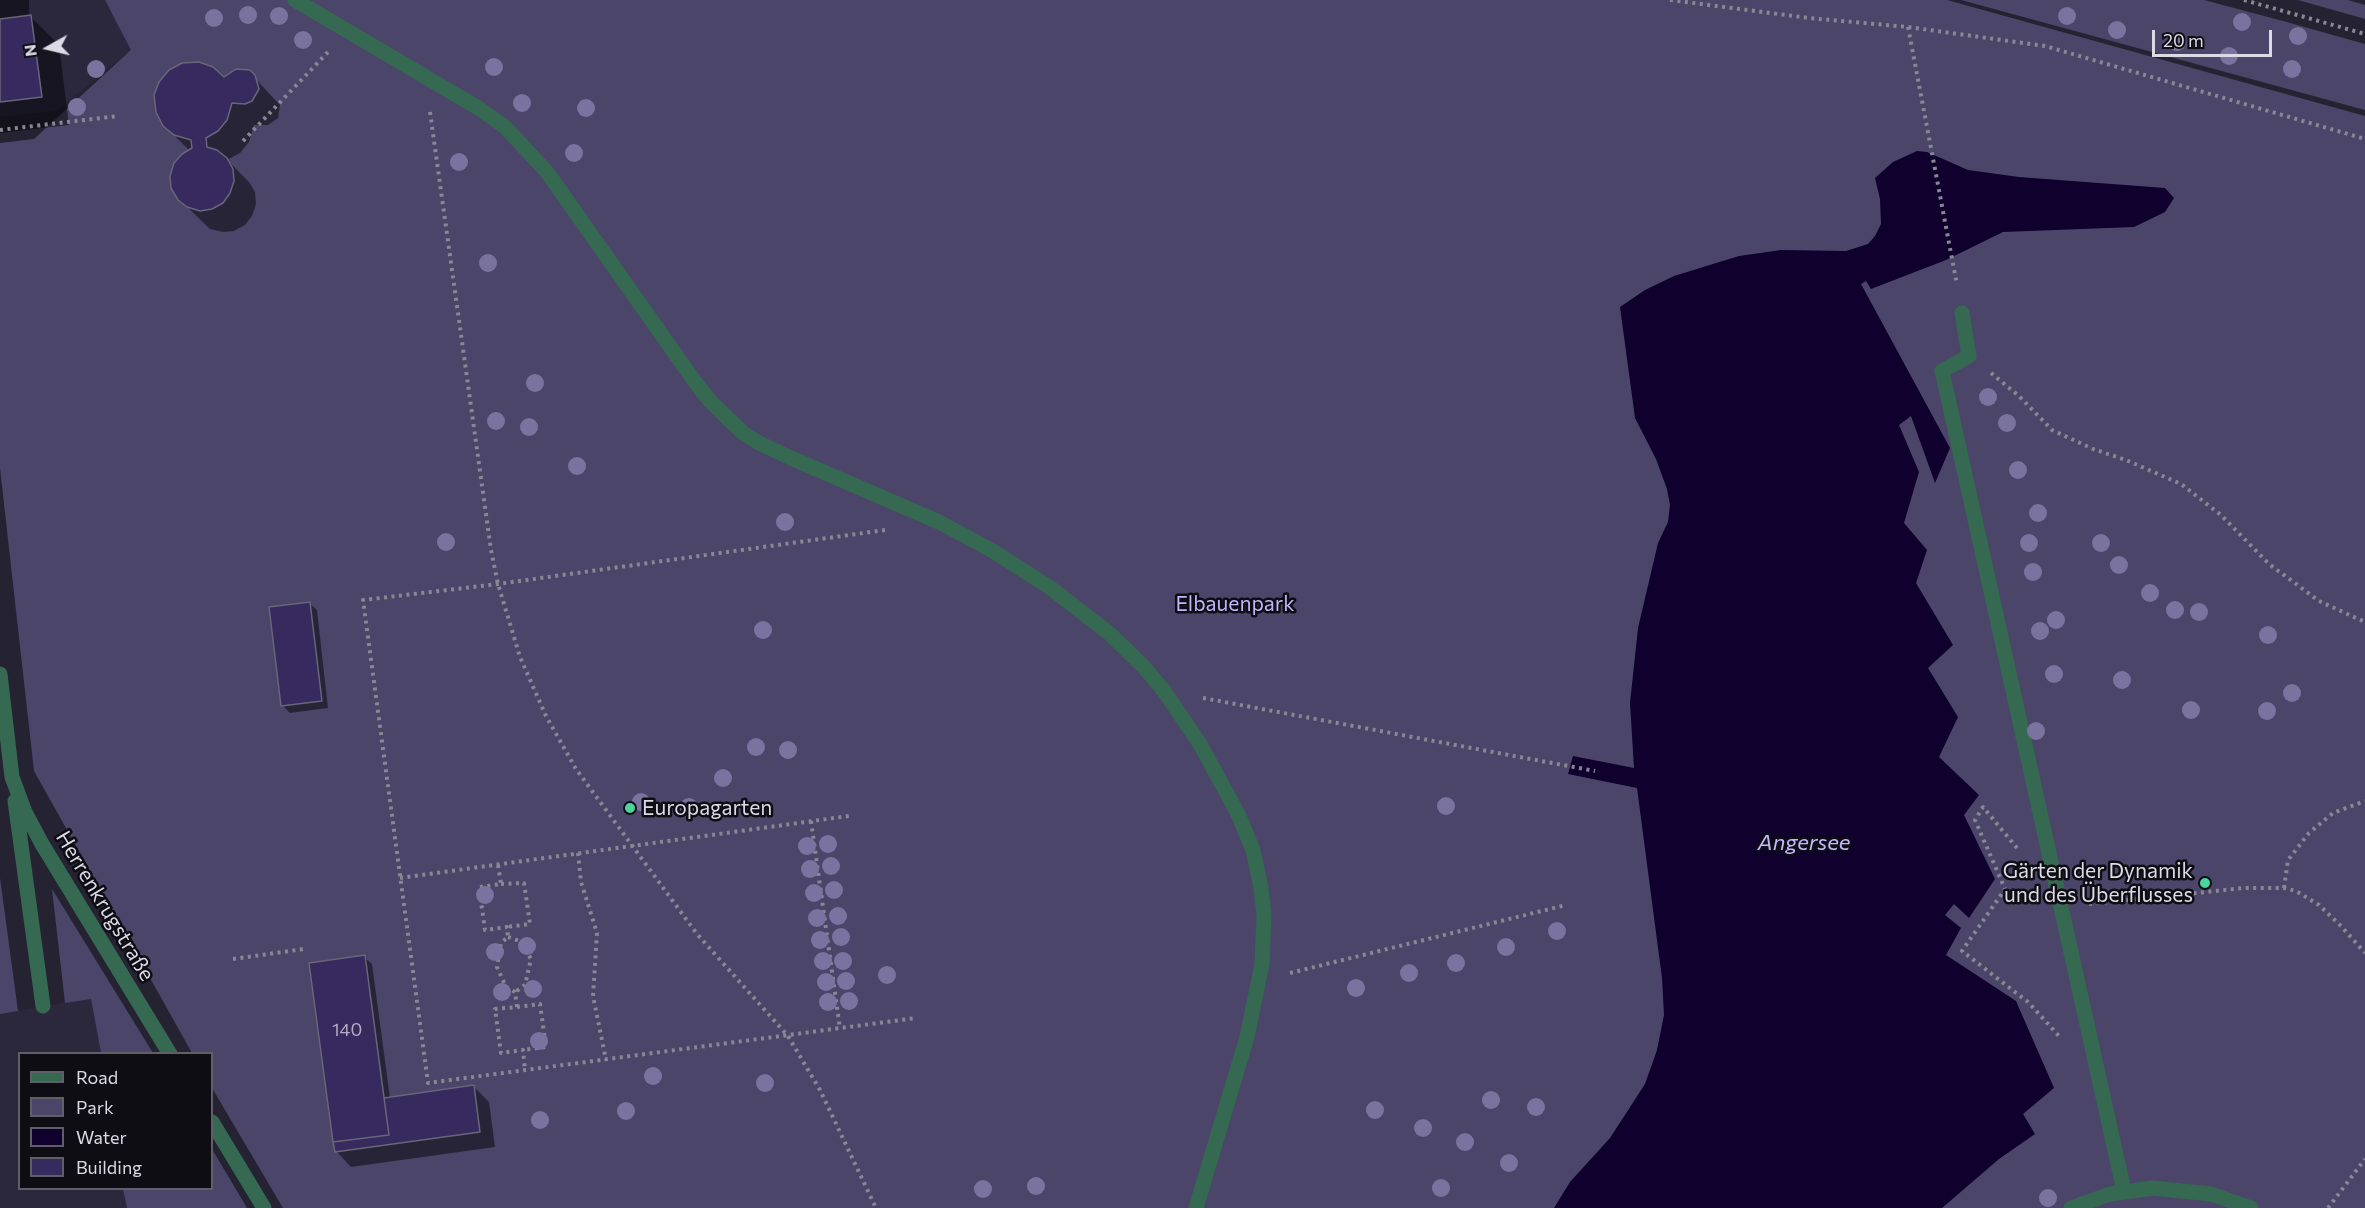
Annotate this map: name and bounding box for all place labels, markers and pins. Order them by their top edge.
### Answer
place label: Europagarten [642,795,772,821]
marker: Europagarten [623,801,637,815]
place label: Gärten der Dynamik und des Überflusses [2003,858,2193,908]
marker: Gärten der Dynamik und des Überflusses [2198,876,2212,890]

